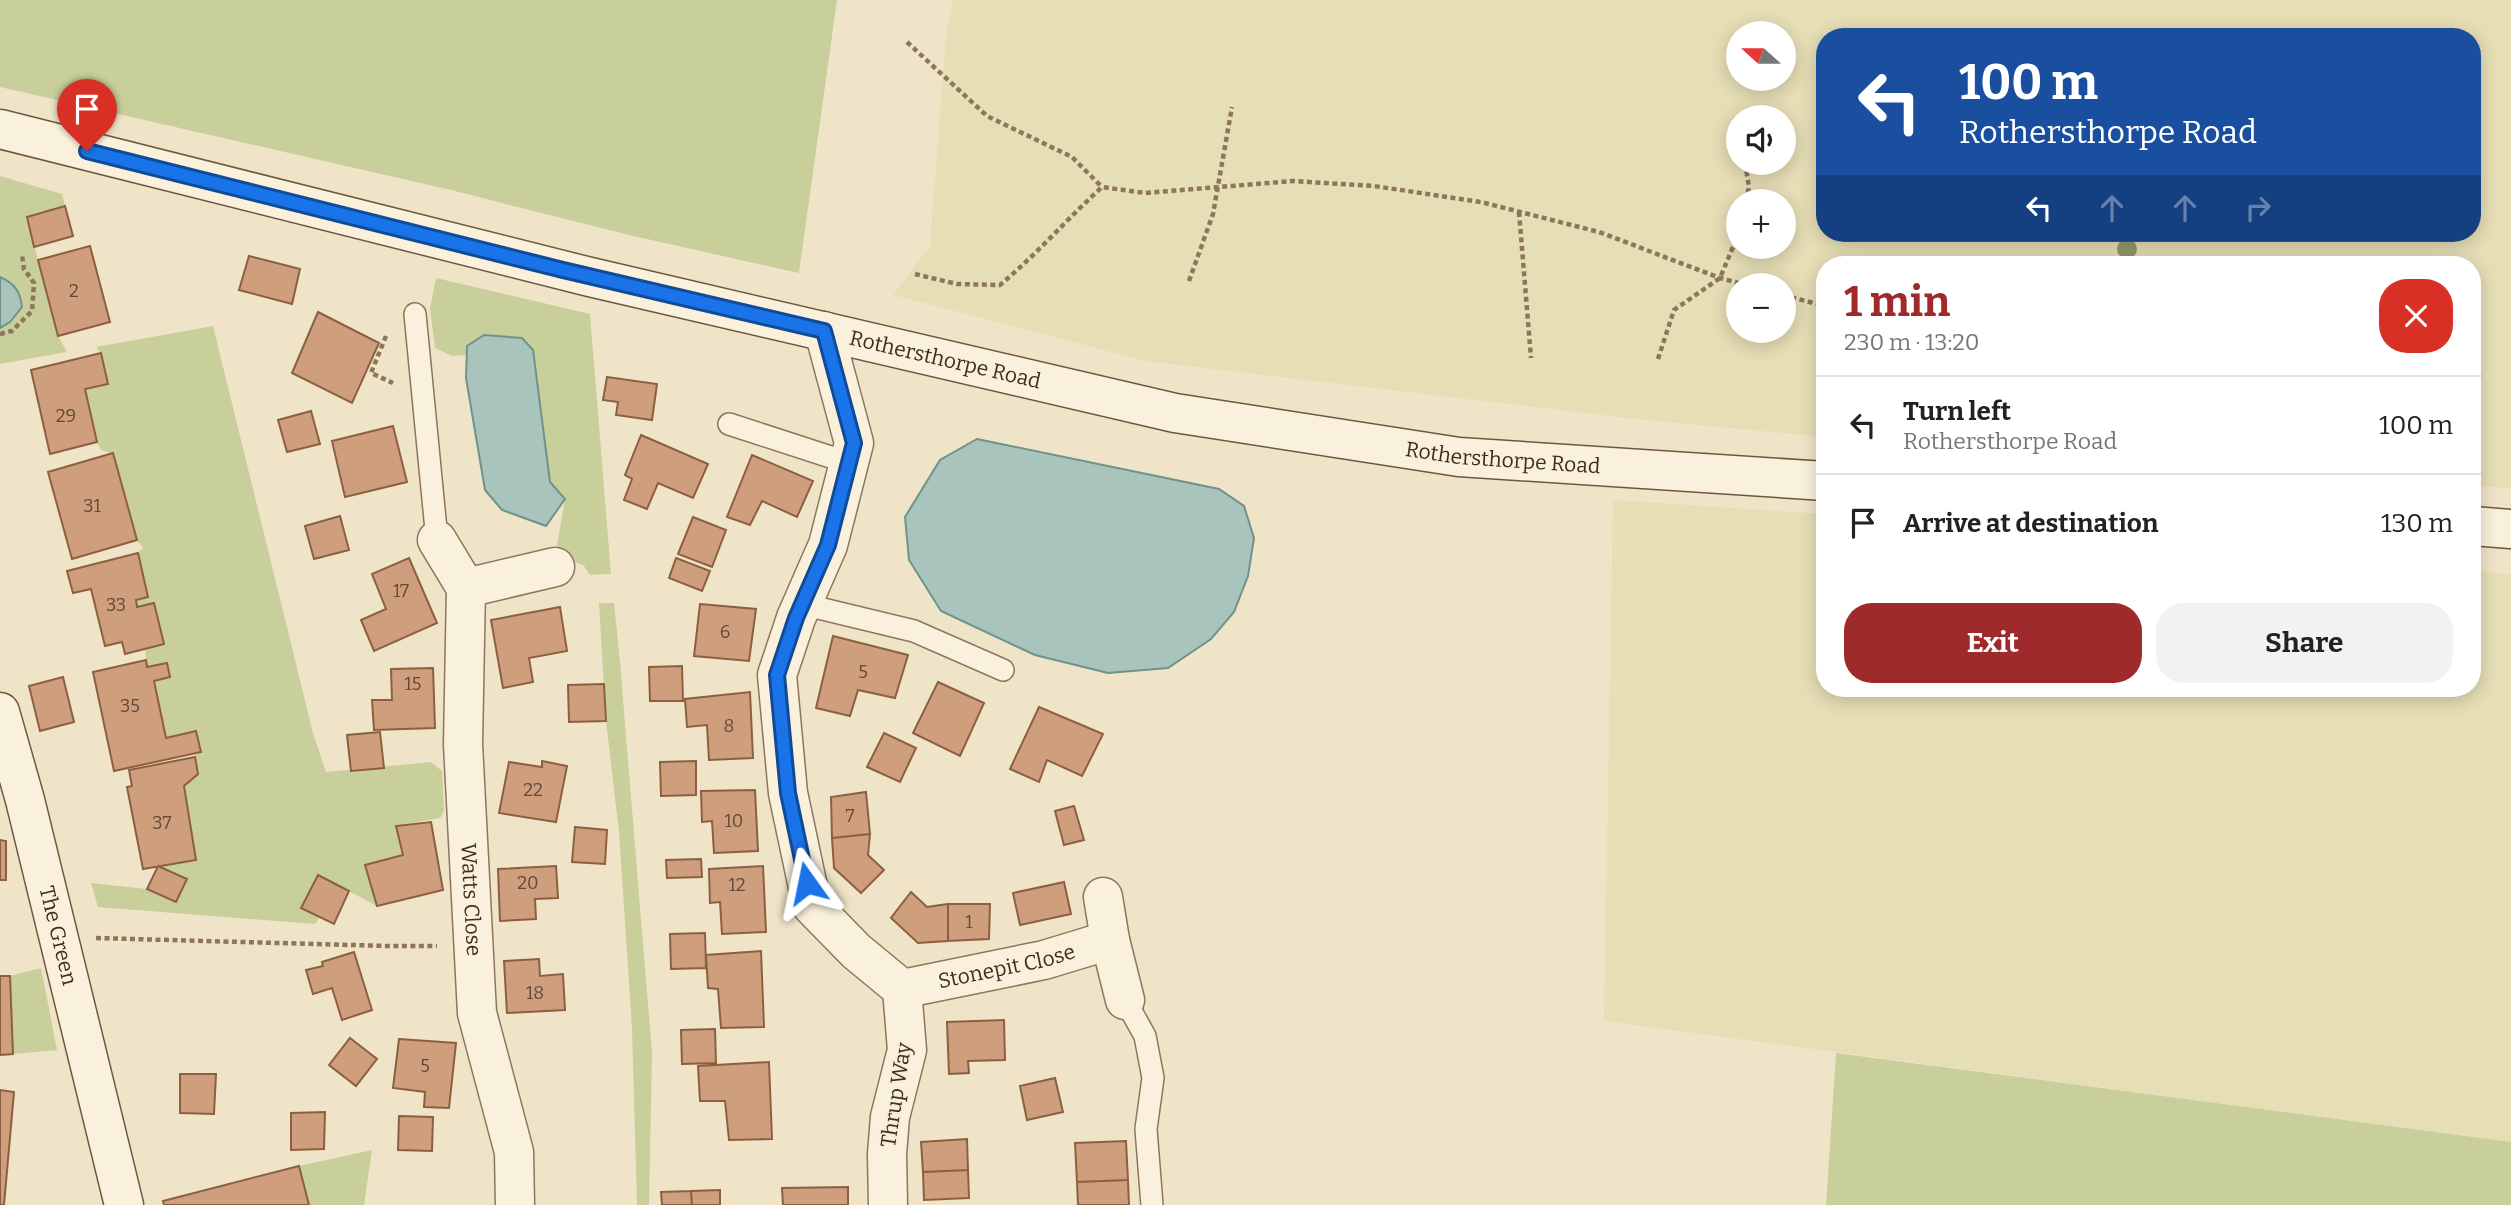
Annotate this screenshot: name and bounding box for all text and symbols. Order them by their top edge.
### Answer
north arrow [1726,21,1796,91]
map controls [1726,21,1796,343]
text: 100 m [1959,53,2098,112]
icon: left [1844,56,1935,147]
pin [57,79,117,151]
icon: arrive [68,90,106,128]
button: sound [1726,105,1796,175]
text: Rothersthorpe Road [1959,113,2257,151]
button: + [1726,189,1796,259]
icon: left [2020,189,2058,227]
icon: ahead [2093,189,2131,227]
icon: ahead [2166,189,2204,227]
icon: right [2239,189,2277,227]
button: − [1726,273,1796,343]
text: 1 min [1844,277,1950,327]
button: close [2379,279,2453,353]
house number: 2 [69,280,79,302]
street label: Rothersthorpe Road [847,325,1043,394]
text: 230 m · 13:20 [1844,328,1980,356]
text: Turn left [1903,396,2011,427]
house number: 29 [56,405,76,427]
icon: left [1844,406,1882,444]
text: 100 m [2379,410,2453,441]
text: Rothersthorpe Road [1903,427,2117,455]
street label: Rothersthorpe Road [1404,436,1601,479]
house number: 31 [83,495,101,517]
icon: arrive [1844,504,1882,542]
text: Arrive at destination [1903,508,2158,539]
text: 130 m [2381,508,2453,539]
house number: 17 [393,580,409,602]
house number: 33 [106,594,126,616]
button: Exit [1844,603,2142,683]
button: Share [2156,603,2453,683]
house number: 6 [720,621,730,643]
house number: 5 [858,661,868,683]
house number: 15 [405,673,421,695]
house number: 35 [120,695,140,717]
house number: 8 [724,715,734,737]
house number: 22 [523,779,543,801]
house number: 7 [845,805,855,827]
house number: 10 [725,810,743,832]
house number: 37 [152,812,172,834]
street label: Watts Close [455,843,487,957]
position arrow [770,846,844,920]
house number: 20 [517,872,539,894]
house number: 12 [728,874,746,896]
street label: The Green [33,883,83,988]
house number: 1 [965,911,973,933]
street label: Stonepit Close [936,938,1078,994]
house number: 18 [526,982,544,1004]
street label: Thrup Way [875,1040,917,1149]
house number: 5 [420,1055,430,1077]

